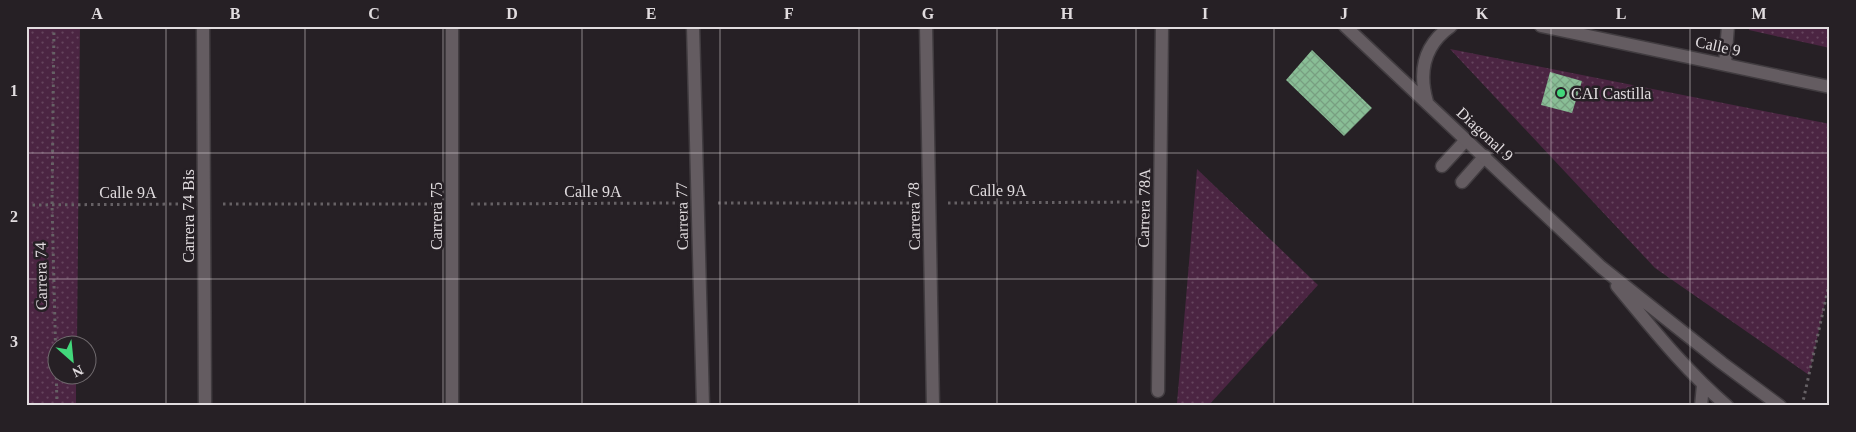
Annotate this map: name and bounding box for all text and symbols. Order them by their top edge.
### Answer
text: A [91,5,103,22]
text: B [230,5,241,22]
text: C [368,5,380,22]
text: D [506,5,518,22]
text: E [646,5,656,22]
text: F [784,5,794,22]
text: G [922,5,935,22]
text: H [1061,5,1074,22]
text: I [1202,5,1208,22]
text: J [1340,5,1348,22]
text: K [1476,5,1489,22]
text: L [1616,5,1626,22]
text: M [1751,5,1767,22]
street label: Calle 9 [1694,33,1742,59]
text: 1 [10,82,18,99]
place label: CAI Castilla [1571,85,1651,102]
marker: CAI Castilla [1555,87,1567,99]
street label: Diagonal 9 [1453,104,1517,165]
street label: Carrera 78A [1135,168,1153,248]
street label: Carrera 74 Bis [180,169,197,263]
street label: Carrera 75 [428,182,445,250]
street label: Carrera 77 [673,182,691,250]
street label: Carrera 78 [905,182,923,250]
street label: Calle 9A [969,182,1027,199]
street label: Calle 9A [564,183,622,200]
street label: Calle 9A [99,184,157,201]
text: 2 [10,208,18,225]
street label: Carrera 74 [32,242,50,310]
text: 3 [10,333,18,350]
north arrow [48,334,98,384]
text: N [70,362,86,380]

